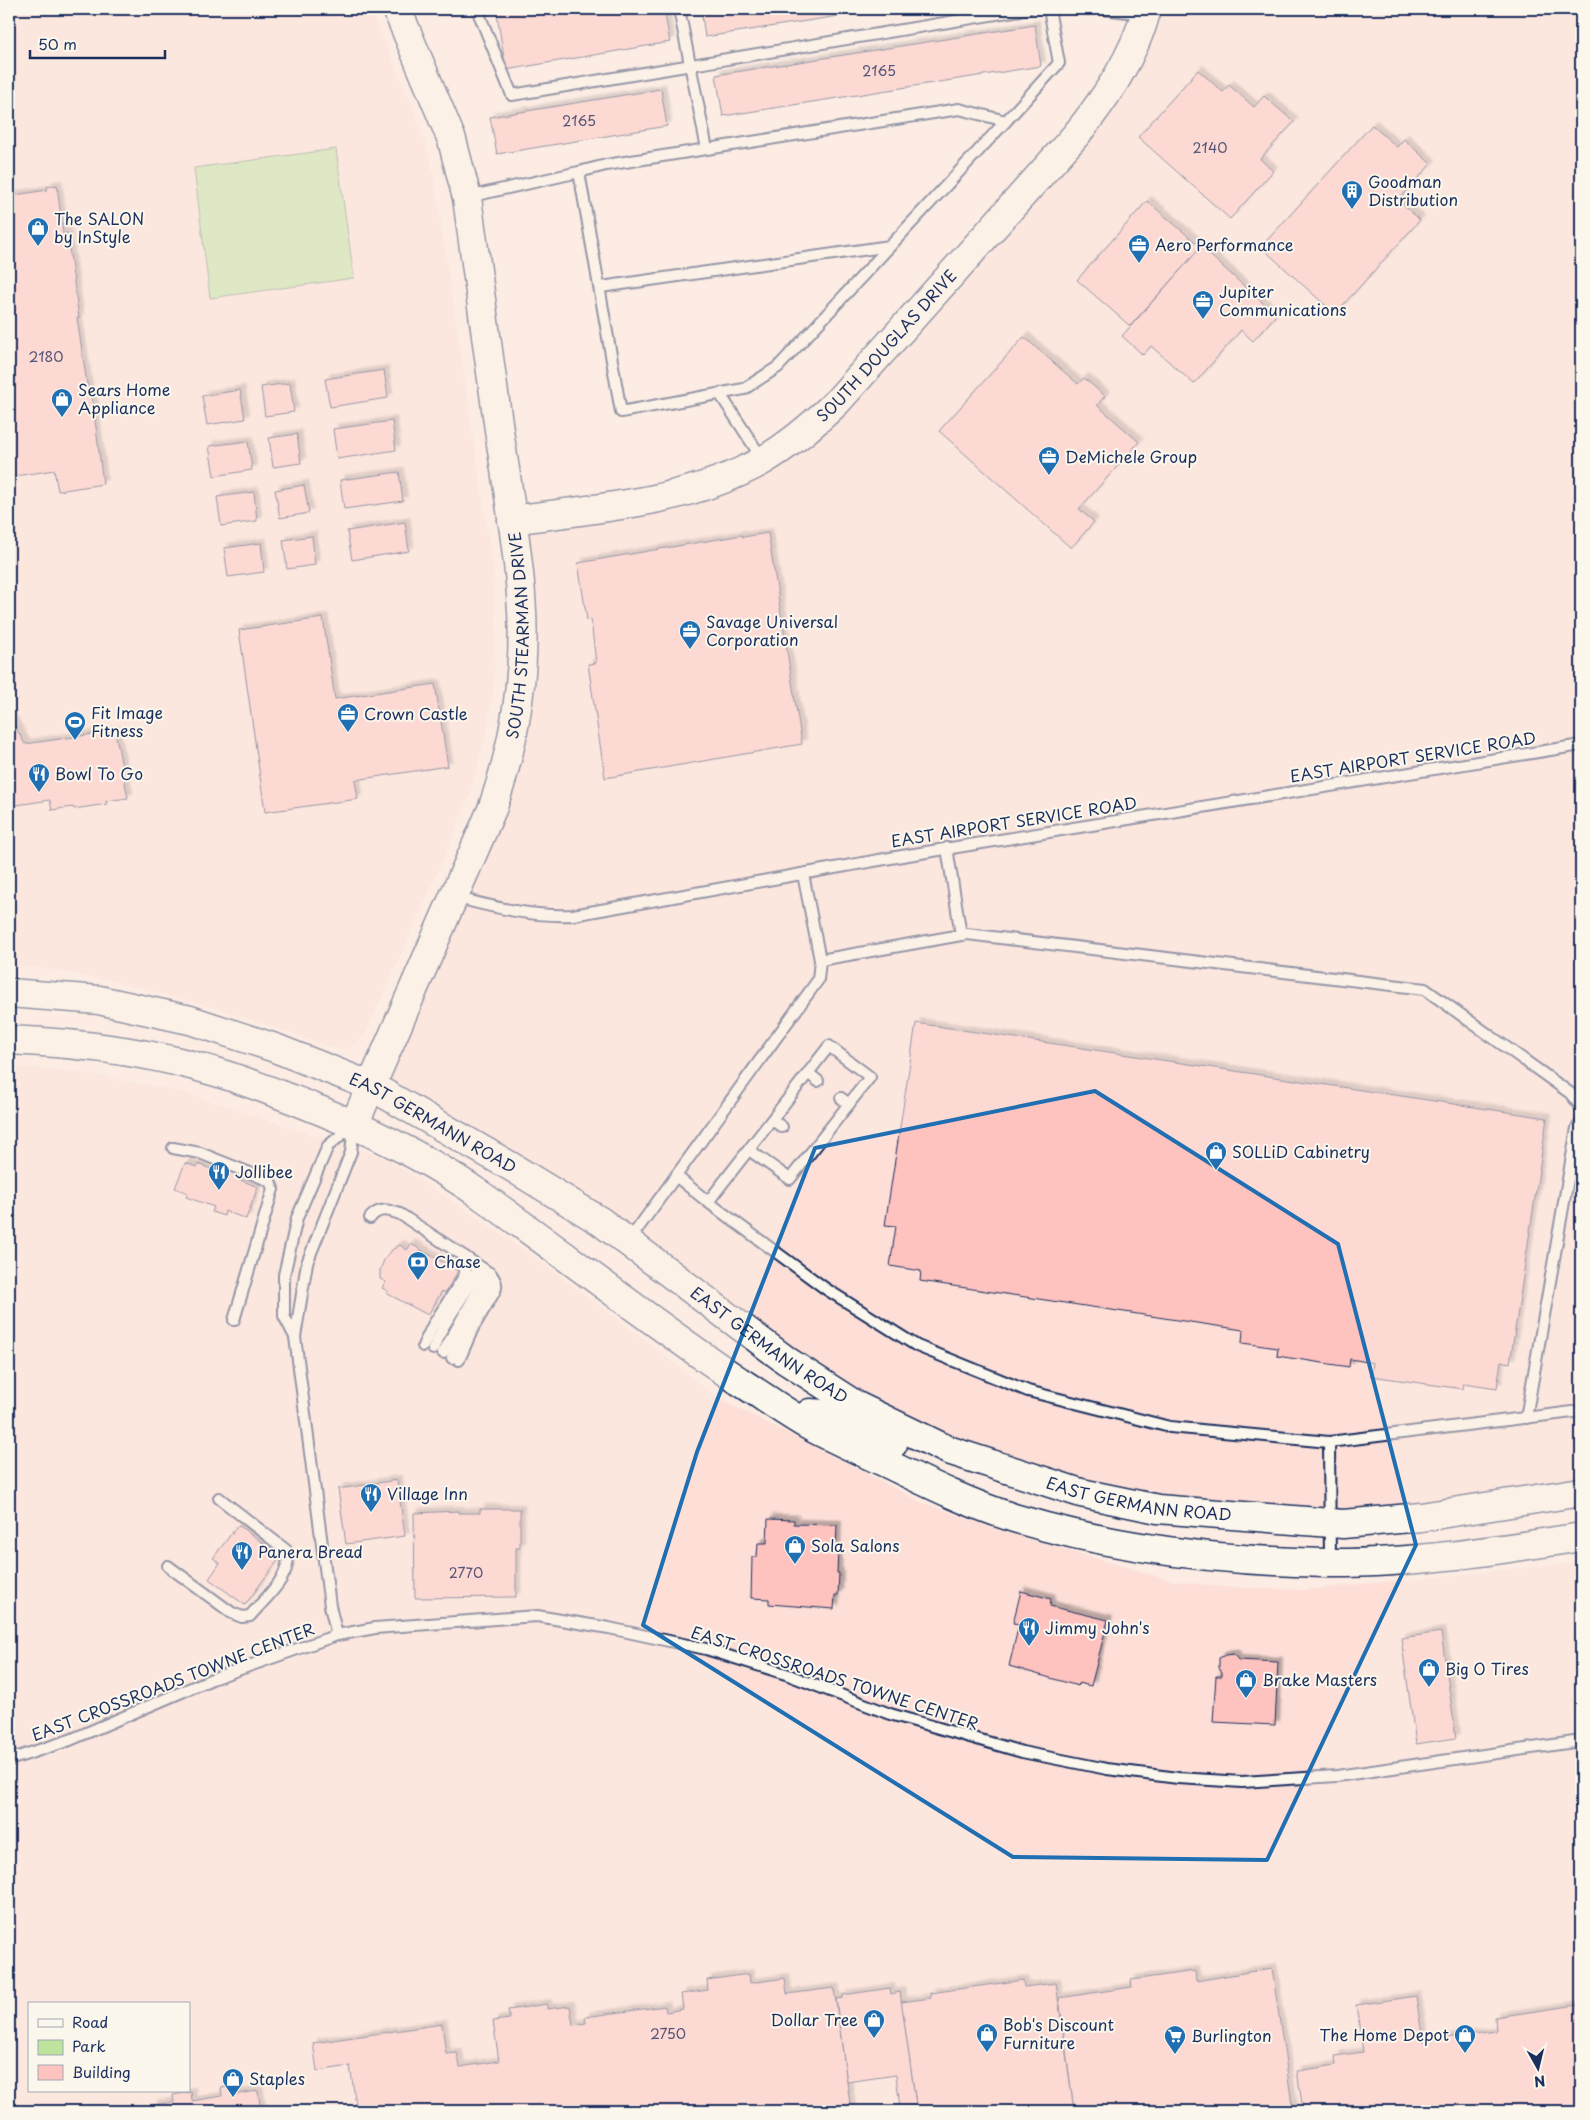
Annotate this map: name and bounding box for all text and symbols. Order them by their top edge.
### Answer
scale bar [30,28,165,60]
text: 50 m [38,32,77,55]
house number: 2165 [862,60,896,81]
house number: 2165 [562,110,596,131]
house number: 2140 [1193,137,1227,158]
place label: Goodman Distribution [1368,169,1458,211]
building icon: Goodman Distribution [1340,179,1364,210]
place label: The SALON by InStyle [54,206,144,248]
shop icon: The SALON by InStyle [26,216,50,247]
place label: Aero Performance [1155,232,1294,256]
office icon: Aero Performance [1127,233,1151,264]
street label: SOUTH DOUGLAS DRIVE [810,264,961,427]
place label: Jupiter Communications [1219,279,1347,321]
office icon: Jupiter Communications [1191,289,1215,320]
house number: 2180 [28,346,64,367]
place label: Sears Home Appliance [78,377,170,419]
shop icon: Sears Home Appliance [50,387,74,418]
place label: DeMichele Group [1065,444,1197,468]
office icon: DeMichele Group [1037,445,1061,476]
street label: SOUTH STEARMAN DRIVE [499,530,534,741]
place label: Savage Universal Corporation [706,609,838,651]
office icon: Savage Universal Corporation [678,619,702,650]
place label: Fit Image Fitness [91,700,163,742]
place label: Crown Castle [364,701,468,725]
office icon: Crown Castle [336,702,360,733]
sports icon: Fit Image Fitness [63,710,87,741]
street label: EAST AIRPORT SERVICE ROAD [1288,725,1538,787]
place label: Bowl To Go [55,761,143,785]
restaurant icon: Bowl To Go [27,762,51,793]
street label: EAST AIRPORT SERVICE ROAD [889,790,1139,852]
street label: EAST GERMANN ROAD [346,1066,521,1178]
place label: SOLLiD Cabinetry [1232,1139,1370,1163]
shop icon: SOLLiD Cabinetry [1204,1140,1228,1171]
place label: Jollibee [235,1159,293,1183]
restaurant icon: Jollibee [207,1160,231,1191]
place label: Chase [434,1249,481,1273]
bank icon: Chase [406,1250,430,1281]
street label: EAST GERMANN ROAD [686,1280,853,1408]
street label: EAST GERMANN ROAD [1043,1470,1233,1526]
place label: Village Inn [387,1481,468,1505]
restaurant icon: Village Inn [359,1482,383,1513]
place label: Sola Salons [811,1533,900,1557]
shop icon: Sola Salons [783,1534,807,1565]
place label: Panera Bread [258,1539,363,1563]
restaurant icon: Panera Bread [230,1540,254,1571]
house number: 2770 [449,1562,483,1583]
place label: Jimmy John's [1045,1615,1149,1639]
street label: EAST CROSSROADS TOWNE CENTER [28,1616,318,1746]
restaurant icon: Jimmy John's [1017,1616,1041,1647]
street label: EAST CROSSROADS TOWNE CENTER [688,1619,982,1735]
place label: Big O Tires [1445,1656,1529,1680]
shop icon: Big O Tires [1417,1657,1441,1688]
place label: Brake Masters [1262,1667,1377,1691]
shop icon: Brake Masters [1234,1668,1258,1699]
legend [28,2002,190,2092]
place label: Dollar Tree [770,2007,858,2031]
shop icon: Dollar Tree [862,2008,886,2039]
text: Road [72,2010,108,2033]
place label: Bob's Discount Furniture [1003,2012,1114,2054]
shop icon: Bob's Discount Furniture [975,2022,999,2053]
place label: The Home Depot [1320,2022,1449,2046]
house number: 2750 [650,2023,686,2044]
place label: Burlington [1191,2023,1272,2047]
shop icon: The Home Depot [1453,2023,1477,2054]
supermarket icon: Burlington [1163,2024,1187,2055]
text: Park [72,2034,106,2057]
north arrow [1512,2042,1562,2092]
text: Building [72,2060,131,2083]
place label: Staples [249,2066,305,2090]
shop icon: Staples [221,2067,245,2098]
text: N [1533,2070,1547,2093]

